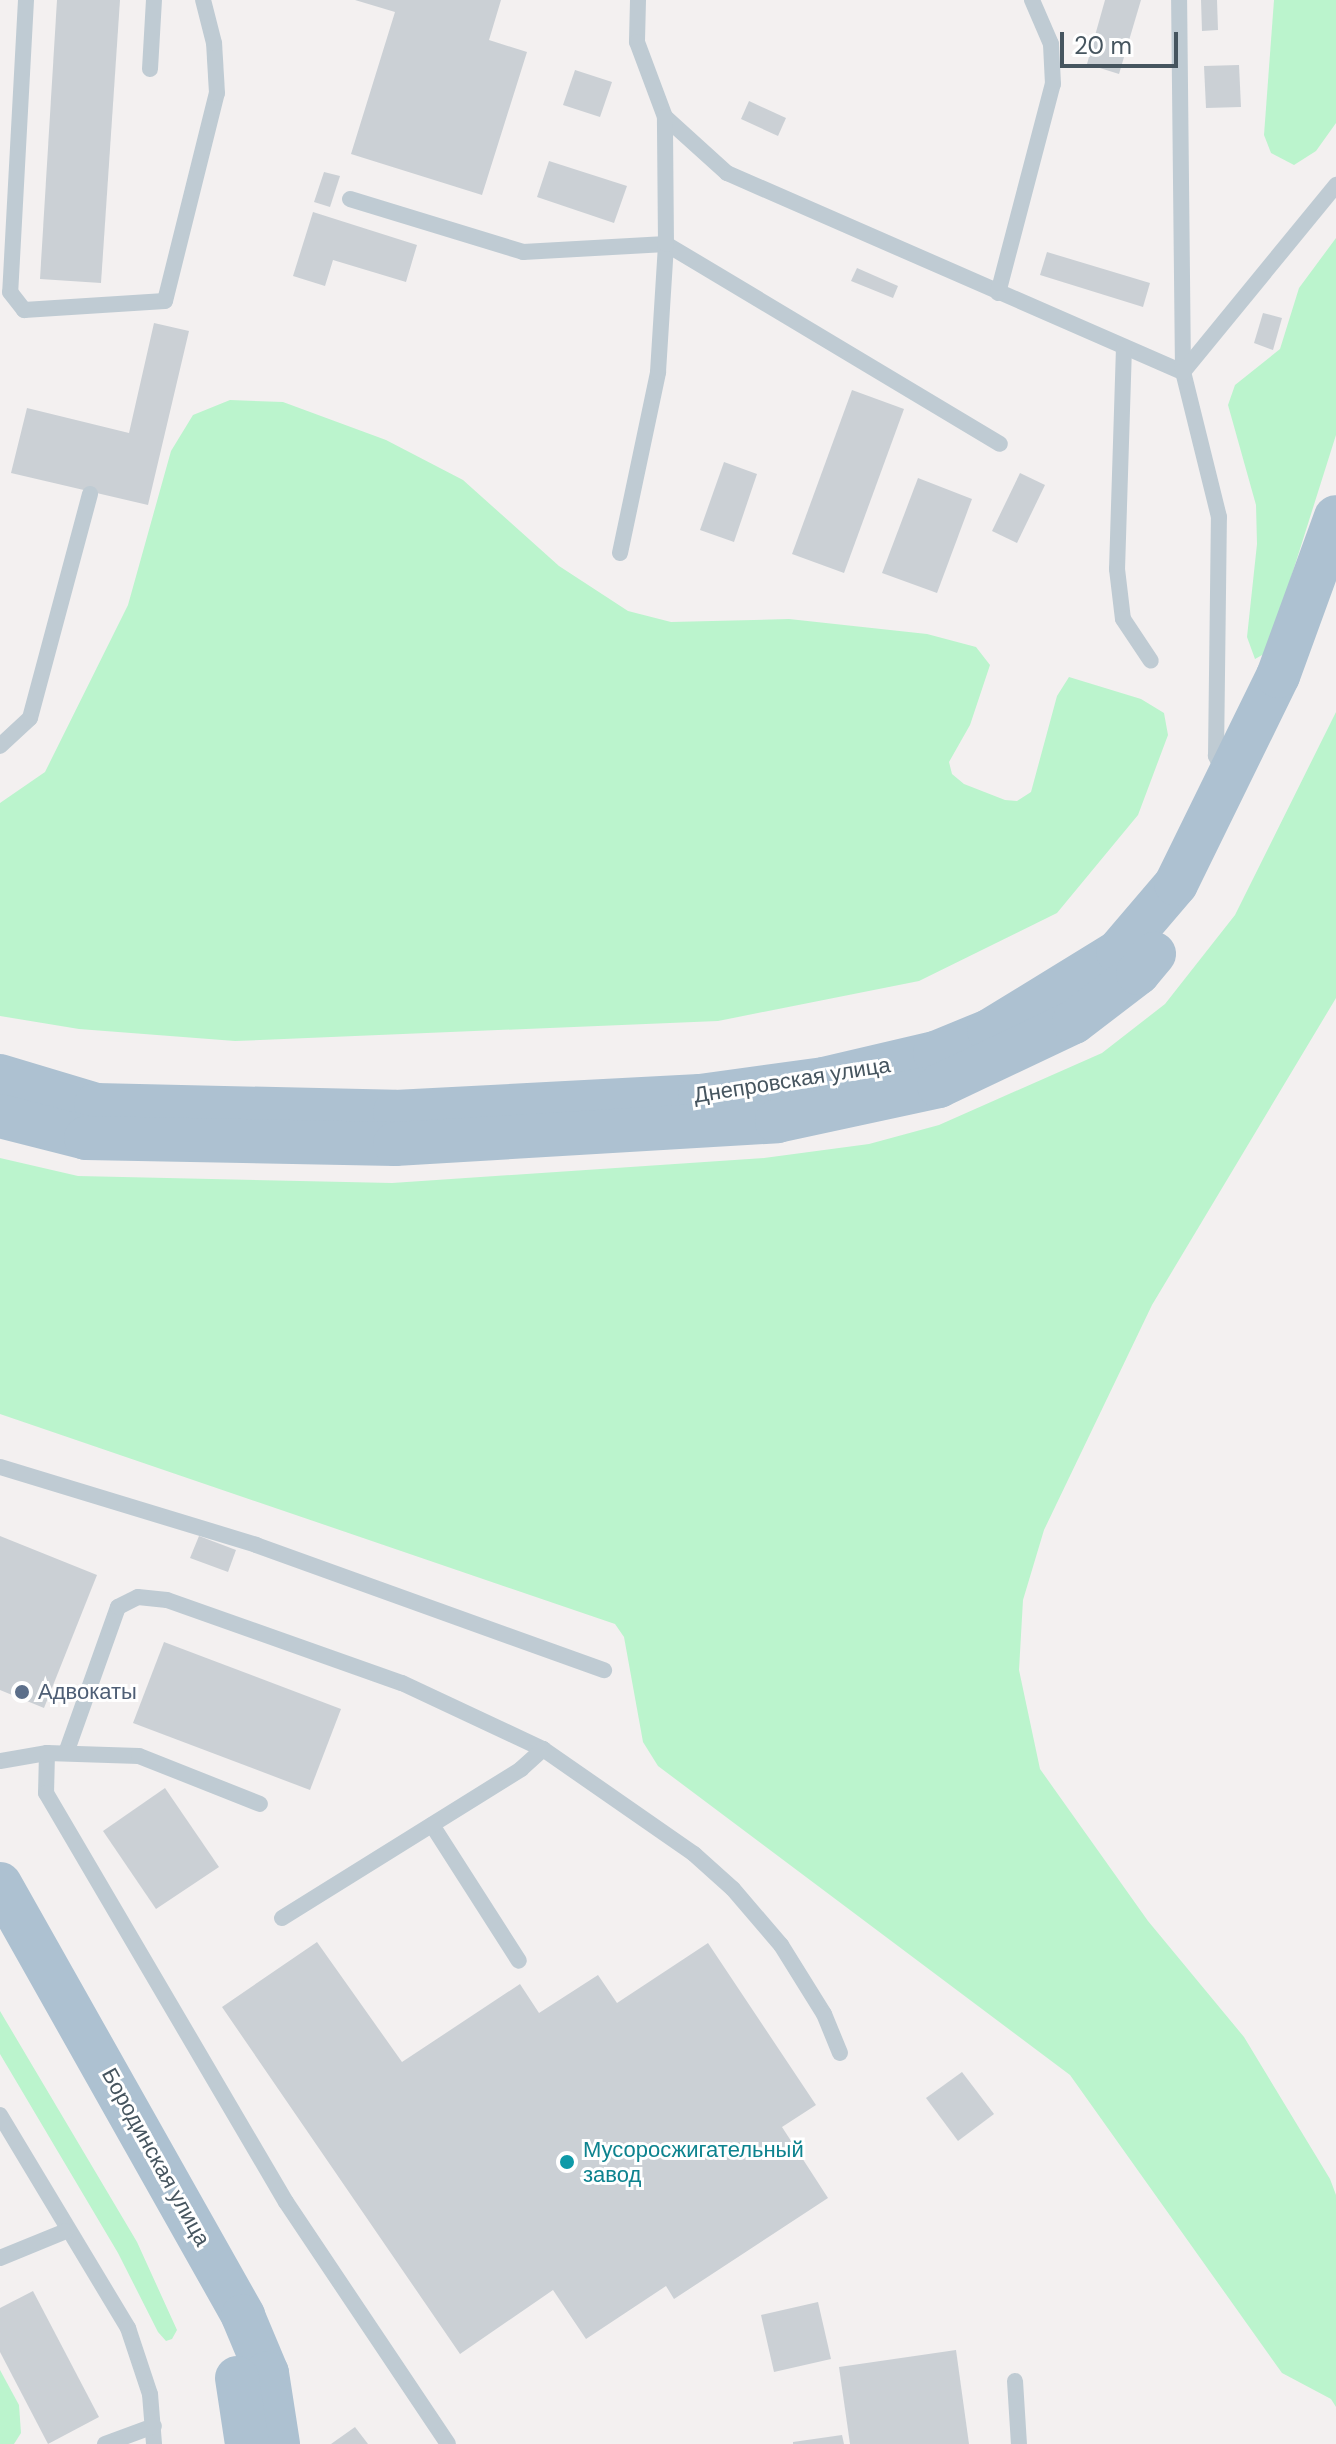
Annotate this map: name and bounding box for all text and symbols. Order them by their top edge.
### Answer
scale bar [1064,16,1182,66]
text: 20 m [1074,30,1132,61]
street label: Днепровская улица [692,1051,892,1109]
place label: Адвокаты [38,1679,137,1705]
marker: Адвокаты [13,1683,31,1701]
street label: Бородинская улица [96,2063,216,2251]
place label: Мусоросжигательный завод [583,2136,804,2188]
marker: Мусоросжигательный завод [558,2153,576,2171]

